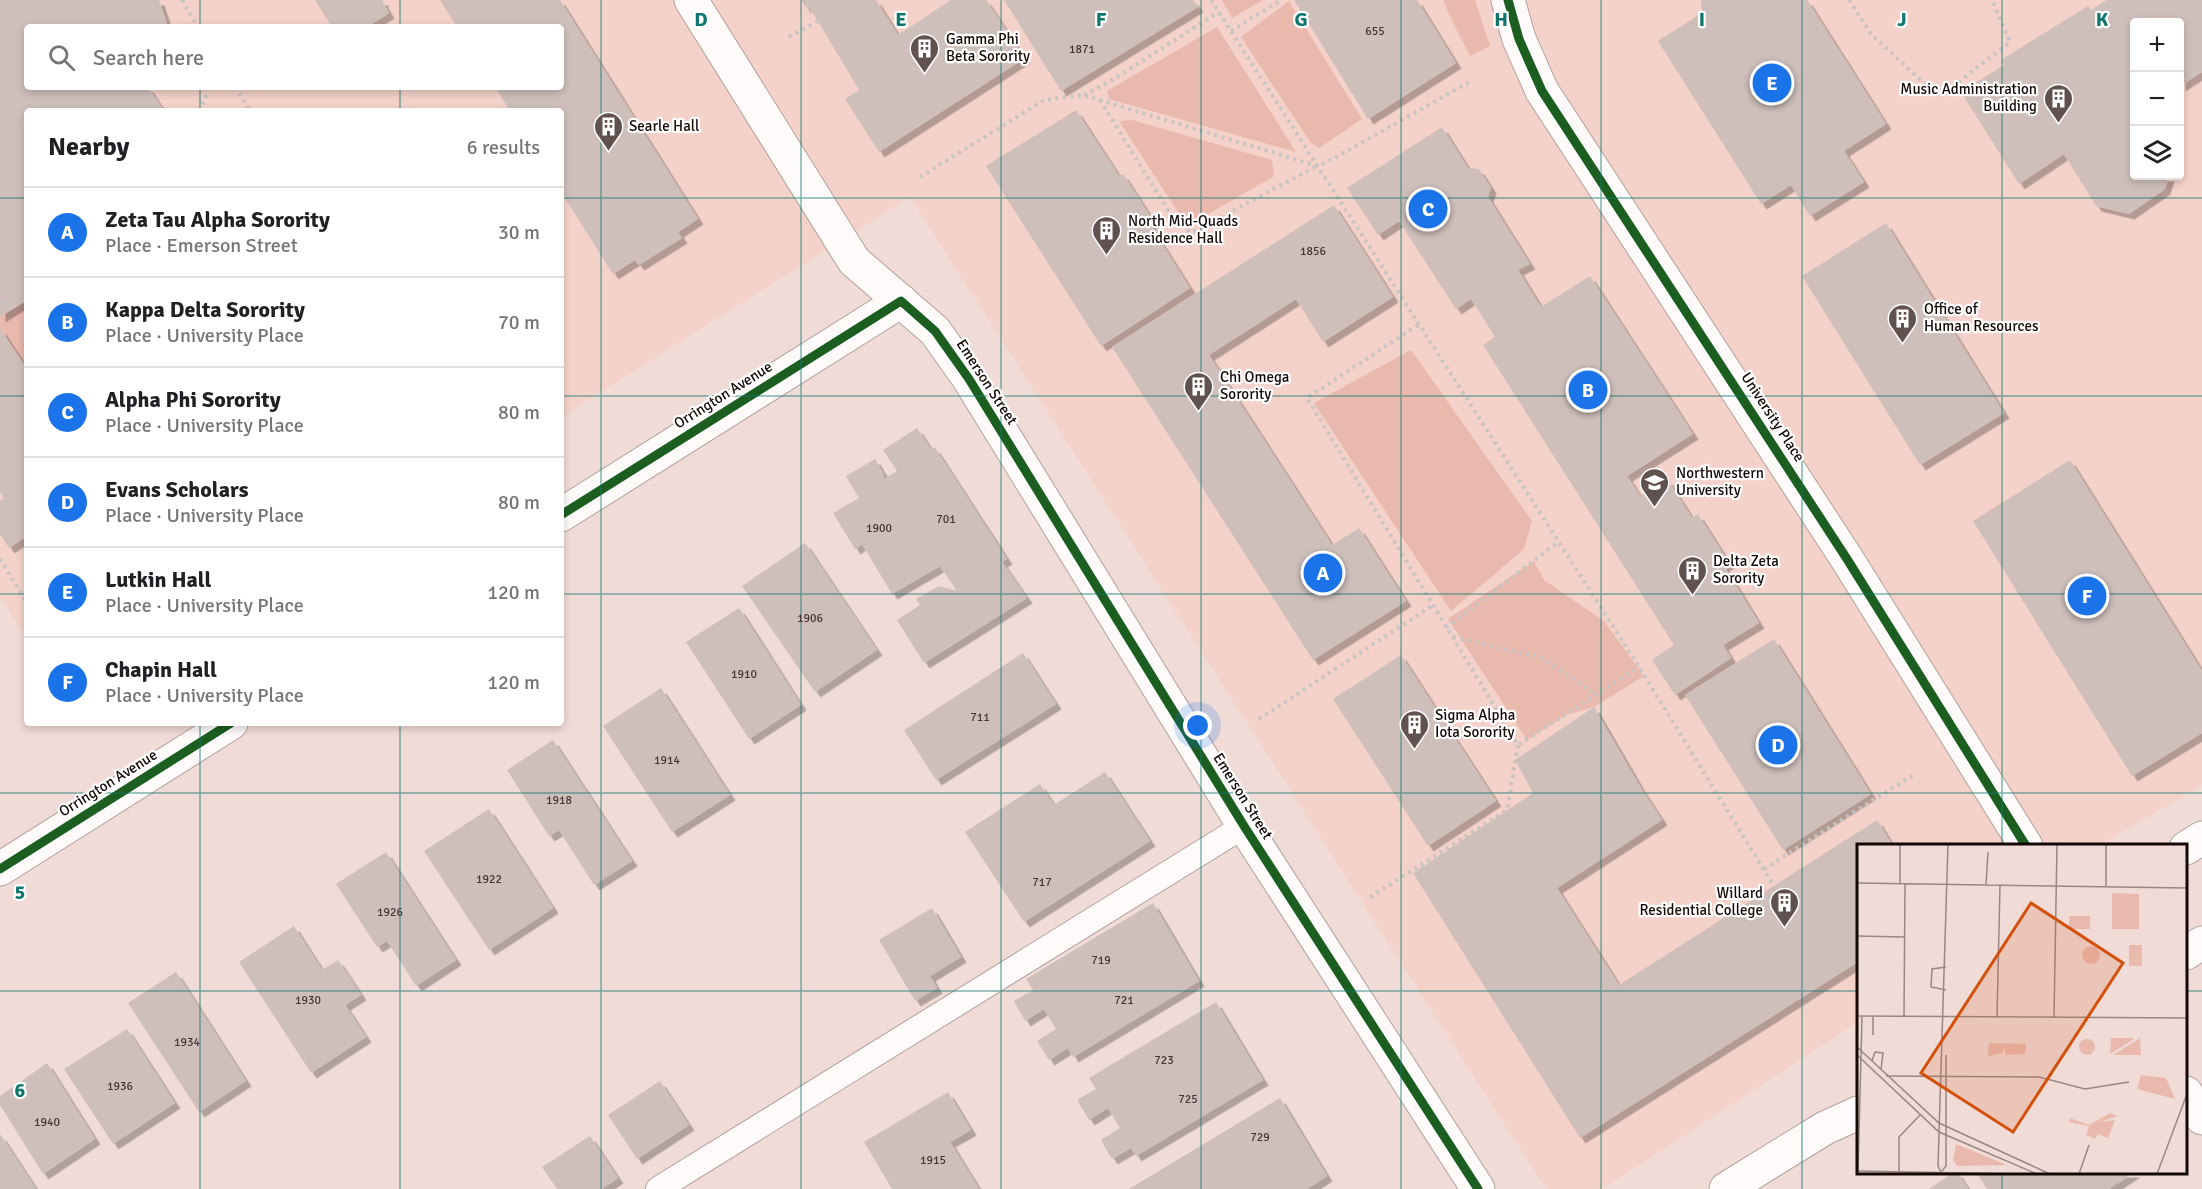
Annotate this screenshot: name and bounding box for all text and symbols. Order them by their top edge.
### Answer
text: D [694,7,708,32]
text: E [895,7,907,32]
text: F [1096,7,1107,32]
text: G [1294,7,1308,32]
text: H [1494,7,1508,32]
text: I [1699,7,1705,32]
text: J [1897,7,1907,32]
text: K [2096,7,2109,32]
map controls [2130,18,2184,180]
button: + [2130,18,2184,72]
search box [24,24,564,90]
house number: 655 [1365,24,1385,39]
place label: Gamma Phi Beta Sorority [946,30,1030,65]
building icon: Gamma Phi Beta Sorority [909,32,941,74]
icon: search [45,41,78,74]
house number: 1871 [1069,42,1095,57]
text: Search here [93,44,204,71]
pin: E [1752,60,1792,106]
button: − [2130,72,2184,126]
place label: Music Administration Building [1900,80,2037,115]
building icon: Music Administration Building [2042,82,2074,124]
building icon: Searle Hall [592,110,624,152]
place label: Searle Hall [629,117,699,135]
button: layers [2130,126,2184,180]
text: Nearby [48,131,129,163]
text: 6 results [467,135,540,160]
pin: C [1408,186,1448,232]
text: Zeta Tau Alpha Sorority [105,206,330,233]
place label: North Mid-Quads Residence Hall [1128,212,1238,247]
building icon: North Mid-Quads Residence Hall [1091,214,1123,256]
text: A [61,220,74,245]
text: 30 m [498,220,540,245]
text: Place · Emerson Street [105,233,298,258]
house number: 1856 [1300,244,1326,259]
text: Kappa Delta Sorority [105,296,305,323]
place label: Office of Human Resources [1924,300,2039,335]
building icon: Office of Human Resources [1887,302,1919,344]
text: B [61,310,74,335]
text: 70 m [498,310,540,335]
text: Place · University Place [105,323,304,348]
street label: Emerson Street [953,336,1021,428]
street label: Orrington Avenue [670,358,776,432]
place label: Chi Omega Sorority [1220,368,1289,403]
pin: B [1568,368,1608,412]
street label: University Place [1737,369,1809,465]
building icon: Chi Omega Sorority [1183,370,1215,412]
text: Alpha Phi Sorority [105,386,281,413]
text: C [61,400,74,425]
text: 80 m [498,400,540,425]
text: Place · University Place [105,413,304,438]
place label: Northwestern University [1676,464,1764,499]
school or university icon: Northwestern University [1639,466,1671,508]
text: Evans Scholars [105,476,248,503]
text: D [61,490,74,515]
text: 80 m [498,490,540,515]
text: Place · University Place [105,503,304,528]
house number: 701 [936,512,956,527]
house number: 1900 [866,521,892,536]
pin: A [1304,550,1342,596]
place label: Delta Zeta Sorority [1713,552,1779,587]
building icon: Delta Zeta Sorority [1676,554,1708,596]
text: Lutkin Hall [105,566,211,593]
pin: F [2068,574,2106,618]
text: E [62,580,73,605]
text: 120 m [487,580,540,605]
text: Place · University Place [105,593,304,618]
house number: 1906 [797,611,823,626]
text: Chapin Hall [105,656,217,683]
house number: 1910 [731,667,757,682]
text: F [62,670,73,695]
text: 120 m [487,670,540,695]
text: Place · University Place [105,683,304,708]
place label: Sigma Alpha Iota Sorority [1435,706,1515,741]
building icon: Sigma Alpha Iota Sorority [1398,708,1430,750]
house number: 711 [970,710,990,725]
your location [1183,711,1212,740]
pin: D [1758,722,1798,768]
street label: Orrington Avenue [55,746,161,820]
street label: Emerson Street [1209,750,1277,842]
house number: 1914 [654,753,680,768]
house number: 1918 [546,793,572,808]
inset map [1857,844,2187,1174]
house number: 1922 [476,872,502,887]
house number: 717 [1032,875,1052,890]
text: 5 [15,880,25,905]
place label: Willard Residential College [1639,884,1763,919]
building icon: Willard Residential College [1768,886,1800,928]
house number: 1926 [377,905,403,920]
house number: 719 [1091,953,1111,968]
house number: 1930 [295,993,321,1008]
house number: 721 [1114,993,1134,1008]
house number: 1934 [174,1035,200,1050]
house number: 723 [1154,1053,1174,1068]
text: 6 [15,1078,26,1103]
house number: 1936 [107,1079,133,1094]
house number: 725 [1178,1092,1198,1107]
house number: 1940 [34,1115,60,1130]
house number: 729 [1250,1130,1270,1145]
house number: 1915 [920,1153,946,1168]

